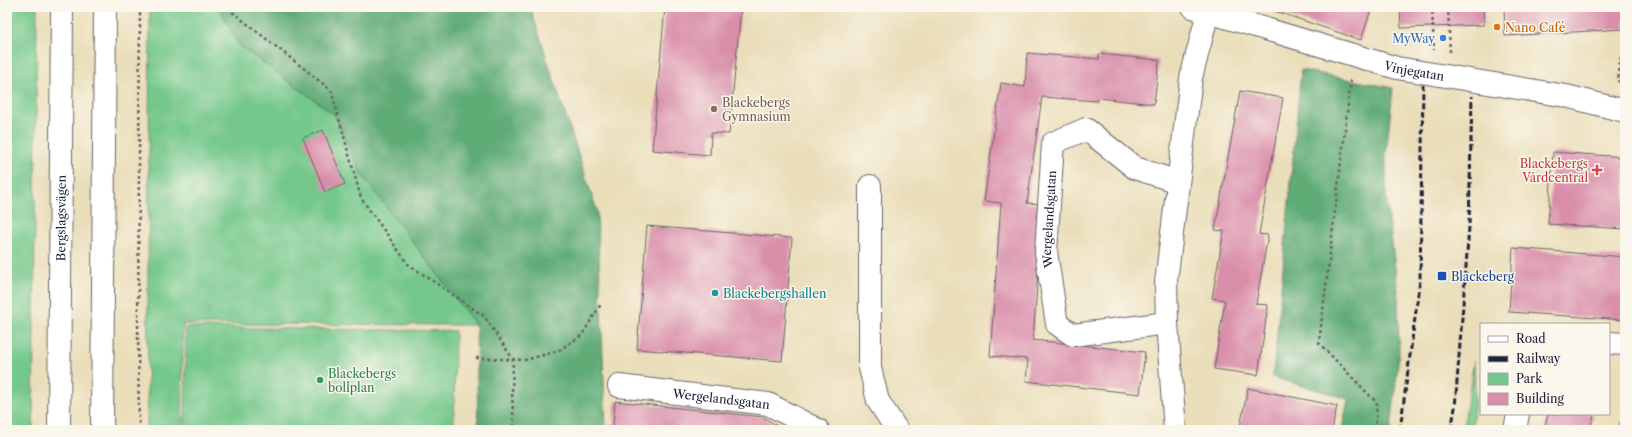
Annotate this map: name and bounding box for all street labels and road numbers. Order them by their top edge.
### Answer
street label: Vinjegatan [1382,57,1446,83]
street label: Wergelandsgatan [1038,169,1059,270]
street label: Bergslagsvägen [53,174,68,261]
street label: Wergelandsgatan [671,385,771,412]

